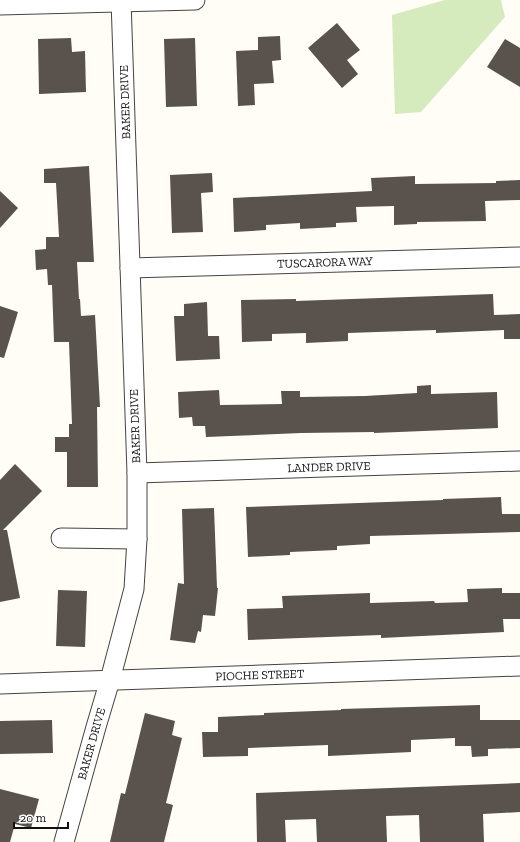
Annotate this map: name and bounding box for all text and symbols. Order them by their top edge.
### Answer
street label: BAKER DRIVE [117,65,133,139]
street label: TUSCARORA WAY [277,254,374,271]
street label: BAKER DRIVE [127,389,143,463]
street label: LANDER DRIVE [287,459,371,475]
street label: PIOCHE STREET [215,666,305,684]
street label: BAKER DRIVE [75,706,108,781]
scale bar [14,804,68,830]
text: 20 m [20,811,47,825]

